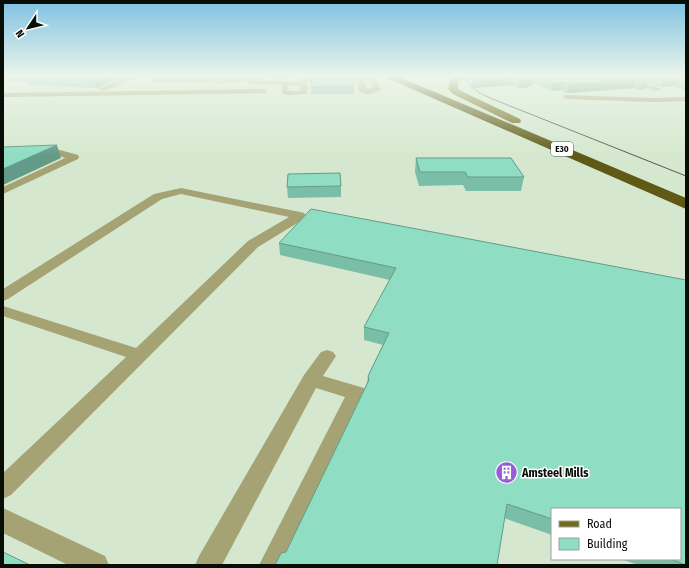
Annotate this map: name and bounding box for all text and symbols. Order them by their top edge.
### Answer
north arrow [8,8,48,48]
text: N [13,27,27,40]
road number: E30 [551,142,573,156]
building icon: Amsteel Mills [494,460,520,486]
place label: Amsteel Mills [521,466,589,480]
legend [551,508,681,560]
text: Road [587,517,612,531]
text: Building [587,537,628,551]

